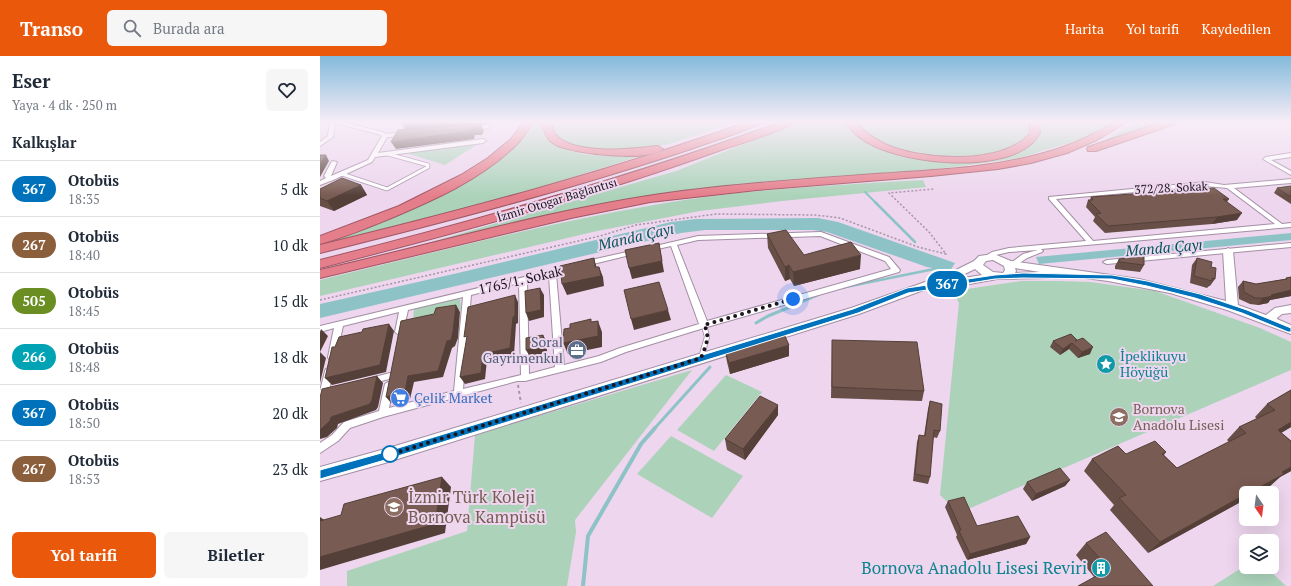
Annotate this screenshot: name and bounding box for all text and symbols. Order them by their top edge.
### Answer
search box [107,10,387,46]
text: Transo [20,16,83,41]
icon: search [121,17,143,39]
text: Burada ara [153,18,225,38]
text: Harita [1065,19,1104,38]
text: Yol tarifi [1126,19,1179,38]
text: Kaydedilen [1201,19,1271,38]
text: Eser [12,68,50,93]
button: heart [266,69,308,111]
text: Yaya · 4 dk · 250 m [12,96,117,114]
text: Kalkışlar [12,132,76,152]
text: Otobüs [68,170,119,190]
street label: İzmir Otogar Bağlantısı [495,174,619,225]
street label: 372/28. Sokak [1134,178,1209,197]
text: 367 [22,179,46,198]
text: 5 dk [280,179,308,199]
text: 18:35 [68,190,100,208]
water label: Manda Çayı [595,218,676,255]
text: Otobüs [68,226,119,246]
water label: Manda Çayı [1124,234,1203,260]
text: 267 [22,235,46,254]
text: 10 dk [272,235,308,255]
text: 18:40 [68,246,100,264]
street label: 1765/1. Sokak [476,260,565,298]
line badge: 367 [924,271,970,297]
text: 367 [935,274,959,293]
text: Otobüs [68,282,119,302]
your location [783,289,803,309]
text: 505 [22,291,46,310]
text: 15 dk [272,291,308,311]
text: 18:45 [68,302,100,320]
place label: Soral Gayrimenkul [483,332,563,367]
text: Otobüs [68,338,119,358]
office icon: Soral Gayrimenkul [566,339,588,361]
place label: İpeklikuyu Höyüğü [1120,346,1186,381]
text: 266 [22,347,46,366]
text: 18 dk [272,347,308,367]
place icon: İpeklikuyu Höyüğü [1095,353,1117,375]
text: 18:48 [68,358,100,376]
supermarket icon: Çelik Market [389,387,411,409]
place label: Çelik Market [414,388,493,407]
text: Otobüs [68,394,119,414]
place label: Bornova Anadolu Lisesi [1133,399,1224,434]
text: 367 [22,403,46,422]
text: 20 dk [272,403,308,423]
school or university icon: Bornova Anadolu Lisesi [1108,406,1130,428]
text: 18:50 [68,414,100,432]
unlabelled marker [381,445,399,463]
text: Otobüs [68,450,119,470]
text: 267 [22,459,46,478]
text: 23 dk [272,459,308,479]
text: 18:53 [68,470,100,488]
place label: İzmir Türk Koleji Bornova Kampüsü [408,485,546,528]
north arrow [1239,486,1279,526]
map controls [1239,486,1279,574]
school or university icon: İzmir Türk Koleji Bornova Kampüsü [383,496,405,518]
button: Yol tarifi [12,532,156,578]
button: Biletler [164,532,308,578]
button: layers [1239,534,1279,574]
place label: Bornova Anadolu Lisesi Reviri [861,556,1087,579]
building icon: Bornova Anadolu Lisesi Reviri [1090,557,1112,579]

